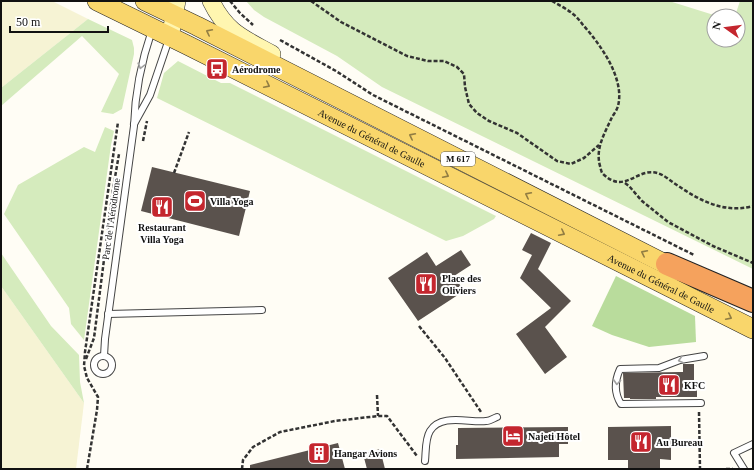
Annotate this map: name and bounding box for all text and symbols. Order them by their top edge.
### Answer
scale bar [10,8,108,34]
north arrow [706,8,746,48]
text: 50 m [16,15,41,29]
text: N [710,20,723,31]
one-way arrow [206,30,213,37]
bus stop icon: Aérodrome [204,56,230,82]
one-way arrow [138,63,146,69]
place label: Aérodrome [232,64,281,75]
one-way arrow [263,81,271,88]
street label: Avenue du Général de Gaulle [317,106,428,169]
one-way arrow [409,133,416,141]
road number: M 617 [441,152,475,166]
one-way arrow [442,170,449,178]
street label: Parc de l'Aérodrome [100,177,122,261]
sports icon: Villa Yoga [182,188,208,214]
one-way arrow [525,192,532,199]
restaurant icon: Restaurant Villa Yoga [149,194,175,220]
place label: Villa Yoga [210,196,253,207]
place label: Restaurant Villa Yoga [138,222,187,245]
one-way arrow [558,229,566,236]
one-way arrow [641,250,648,258]
street label: Avenue du Général de Gaulle [606,252,717,315]
restaurant icon: Place des Oliviers [413,271,439,297]
place label: Place des Oliviers [442,273,481,296]
one-way arrow [724,312,732,320]
one-way arrow [678,355,685,364]
restaurant icon: KFC [656,372,682,398]
one-way arrow [612,379,621,385]
place label: KFC [684,380,705,391]
hotel icon: Najeti Hôtel [500,423,526,449]
restaurant icon: Au Bureau [628,429,654,455]
place label: Najeti Hôtel [528,431,580,442]
place label: Au Bureau [656,437,703,448]
building icon: Hangar Avions [306,440,332,466]
place label: Hangar Avions [334,448,397,459]

